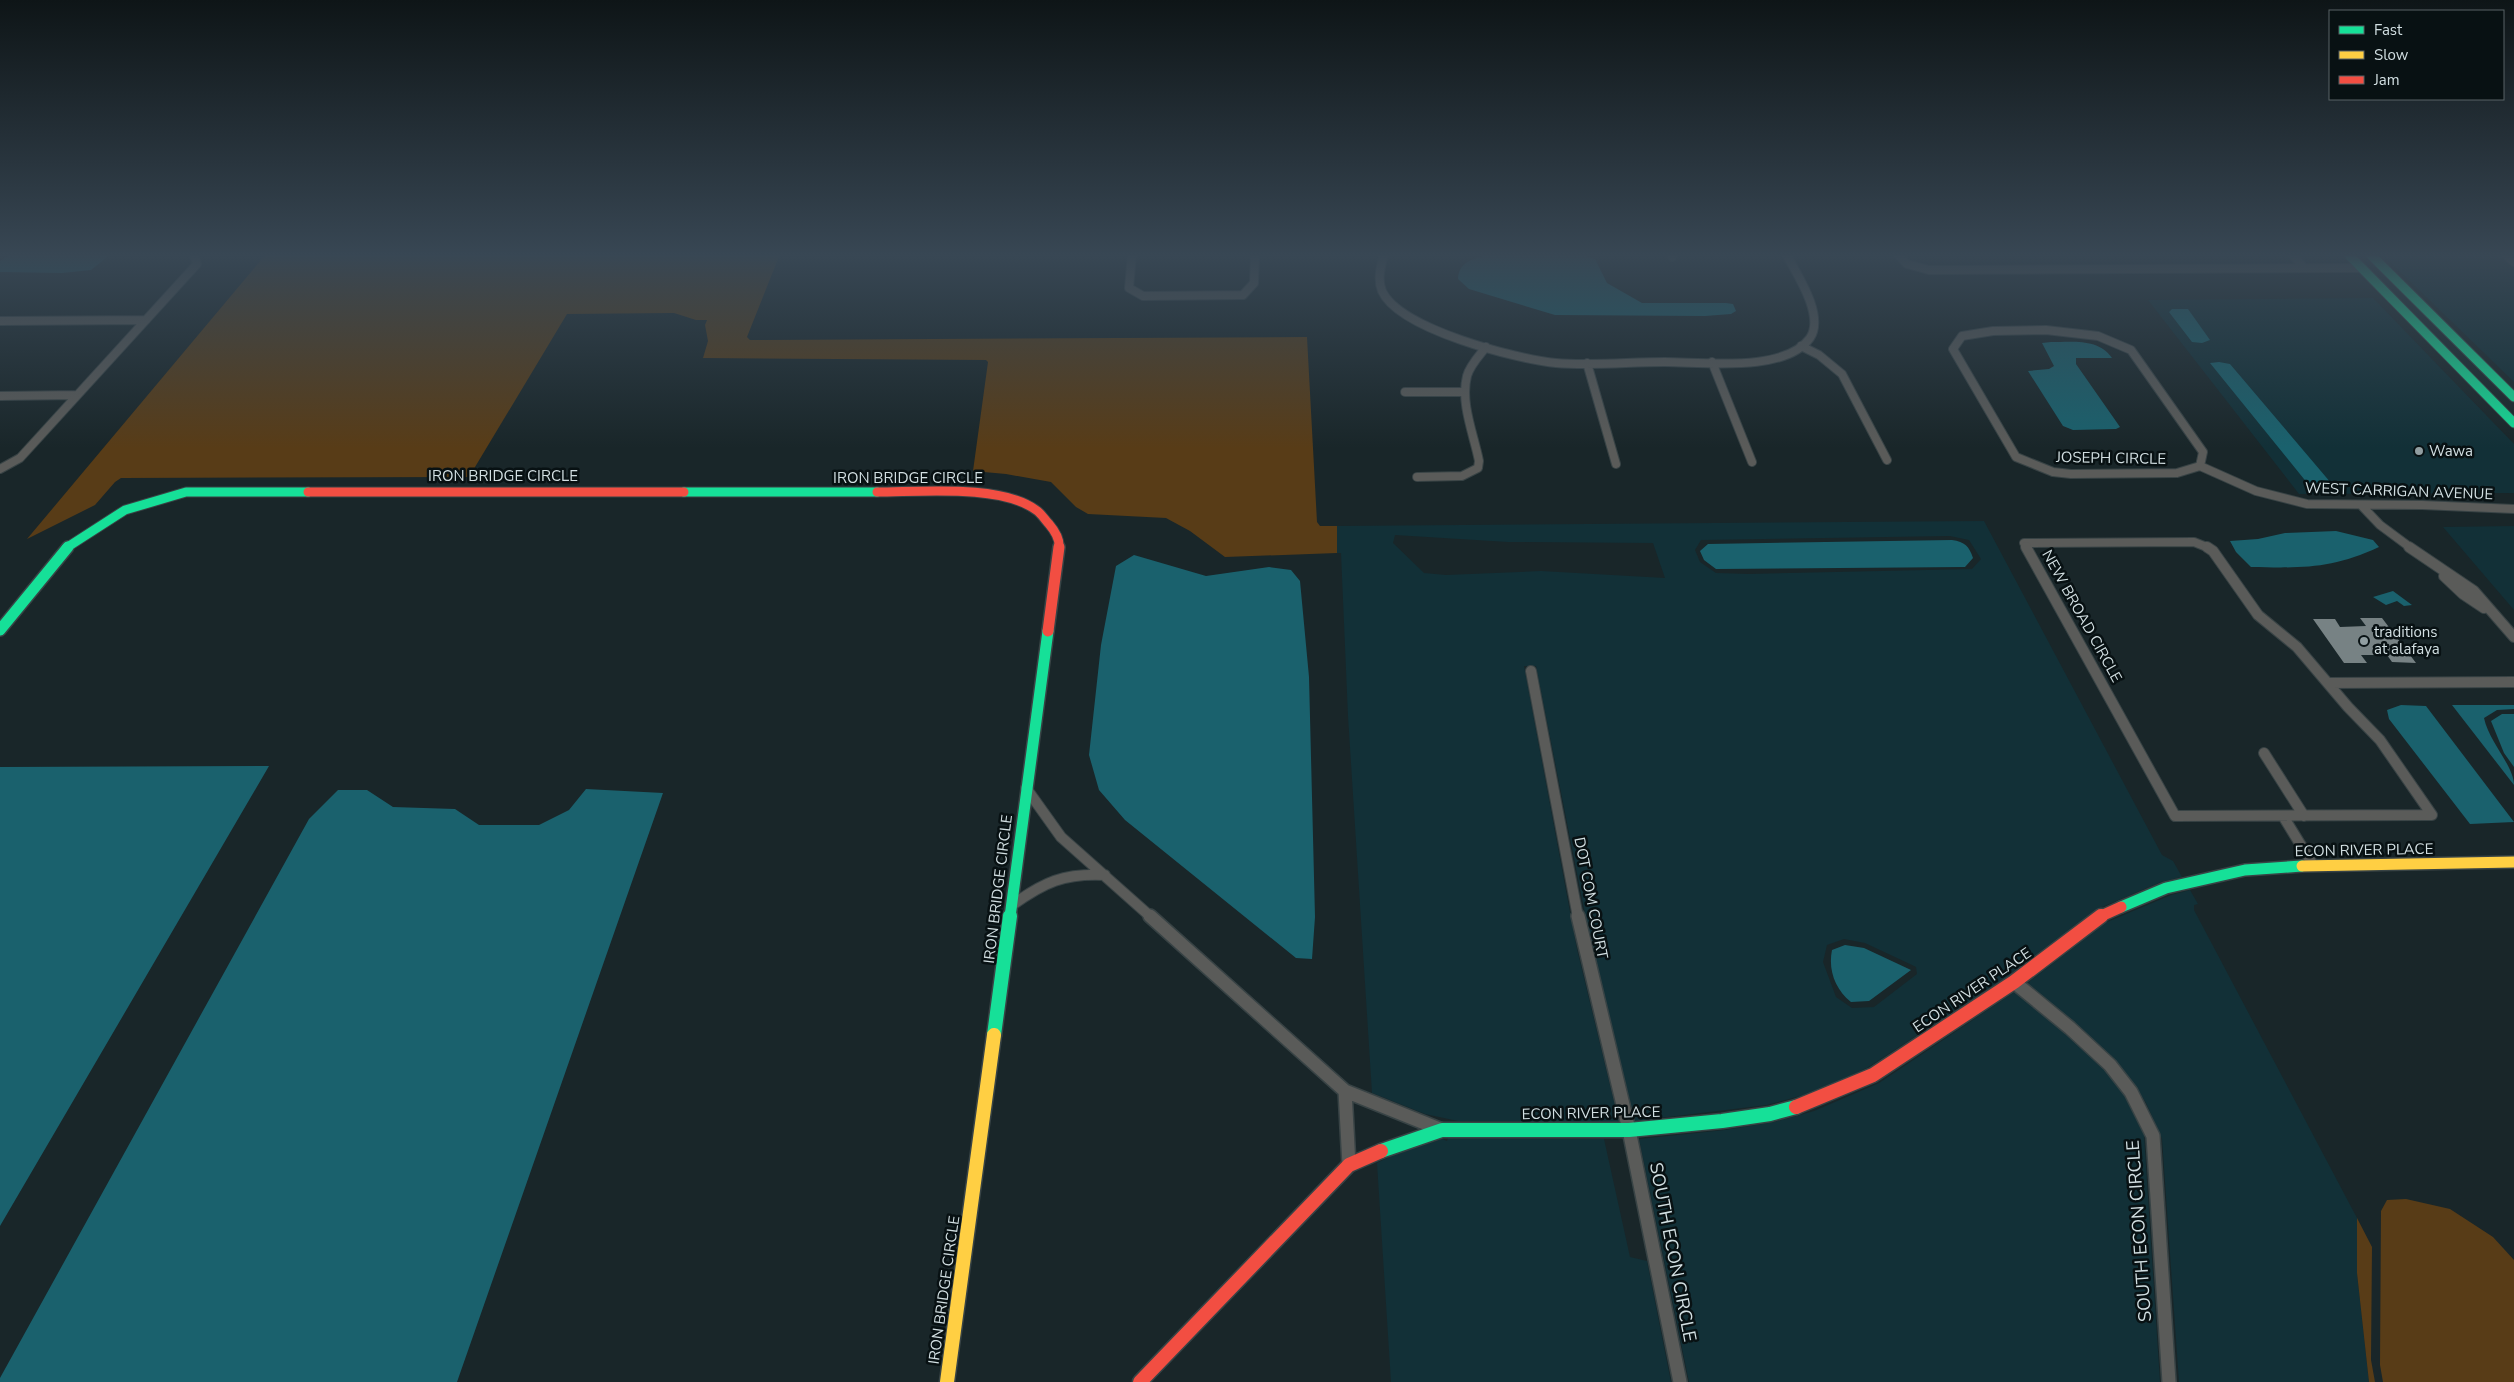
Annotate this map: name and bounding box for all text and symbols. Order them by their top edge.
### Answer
legend [2329,10,2504,100]
text: Fast [2374,20,2403,40]
text: Slow [2374,45,2409,65]
text: Jam [2373,70,2400,90]
place label: Wawa [2429,441,2473,461]
marker: Wawa [2413,445,2425,457]
street label: JOSEPH CIRCLE [2055,447,2166,469]
street label: IRON BRIDGE CIRCLE [428,466,578,486]
street label: IRON BRIDGE CIRCLE [833,468,983,488]
street label: WEST CARRIGAN AVENUE [2304,478,2494,504]
street label: NEW BROAD CIRCLE [2037,546,2127,686]
place label: traditions at alafaya [2374,622,2440,659]
marker: traditions at alafaya [2358,635,2370,647]
street label: IRON BRIDGE CIRCLE [979,813,1017,965]
street label: DOT COM COURT [1569,835,1613,961]
street label: ECON RIVER PLACE [2294,839,2434,861]
street label: ECON RIVER PLACE [1909,943,2035,1037]
street label: ECON RIVER PLACE [1521,1102,1661,1124]
street label: SOUTH ECON CIRCLE [2121,1139,2157,1323]
street label: SOUTH ECON CIRCLE [1644,1160,1702,1344]
street label: IRON BRIDGE CIRCLE [924,1214,964,1366]

